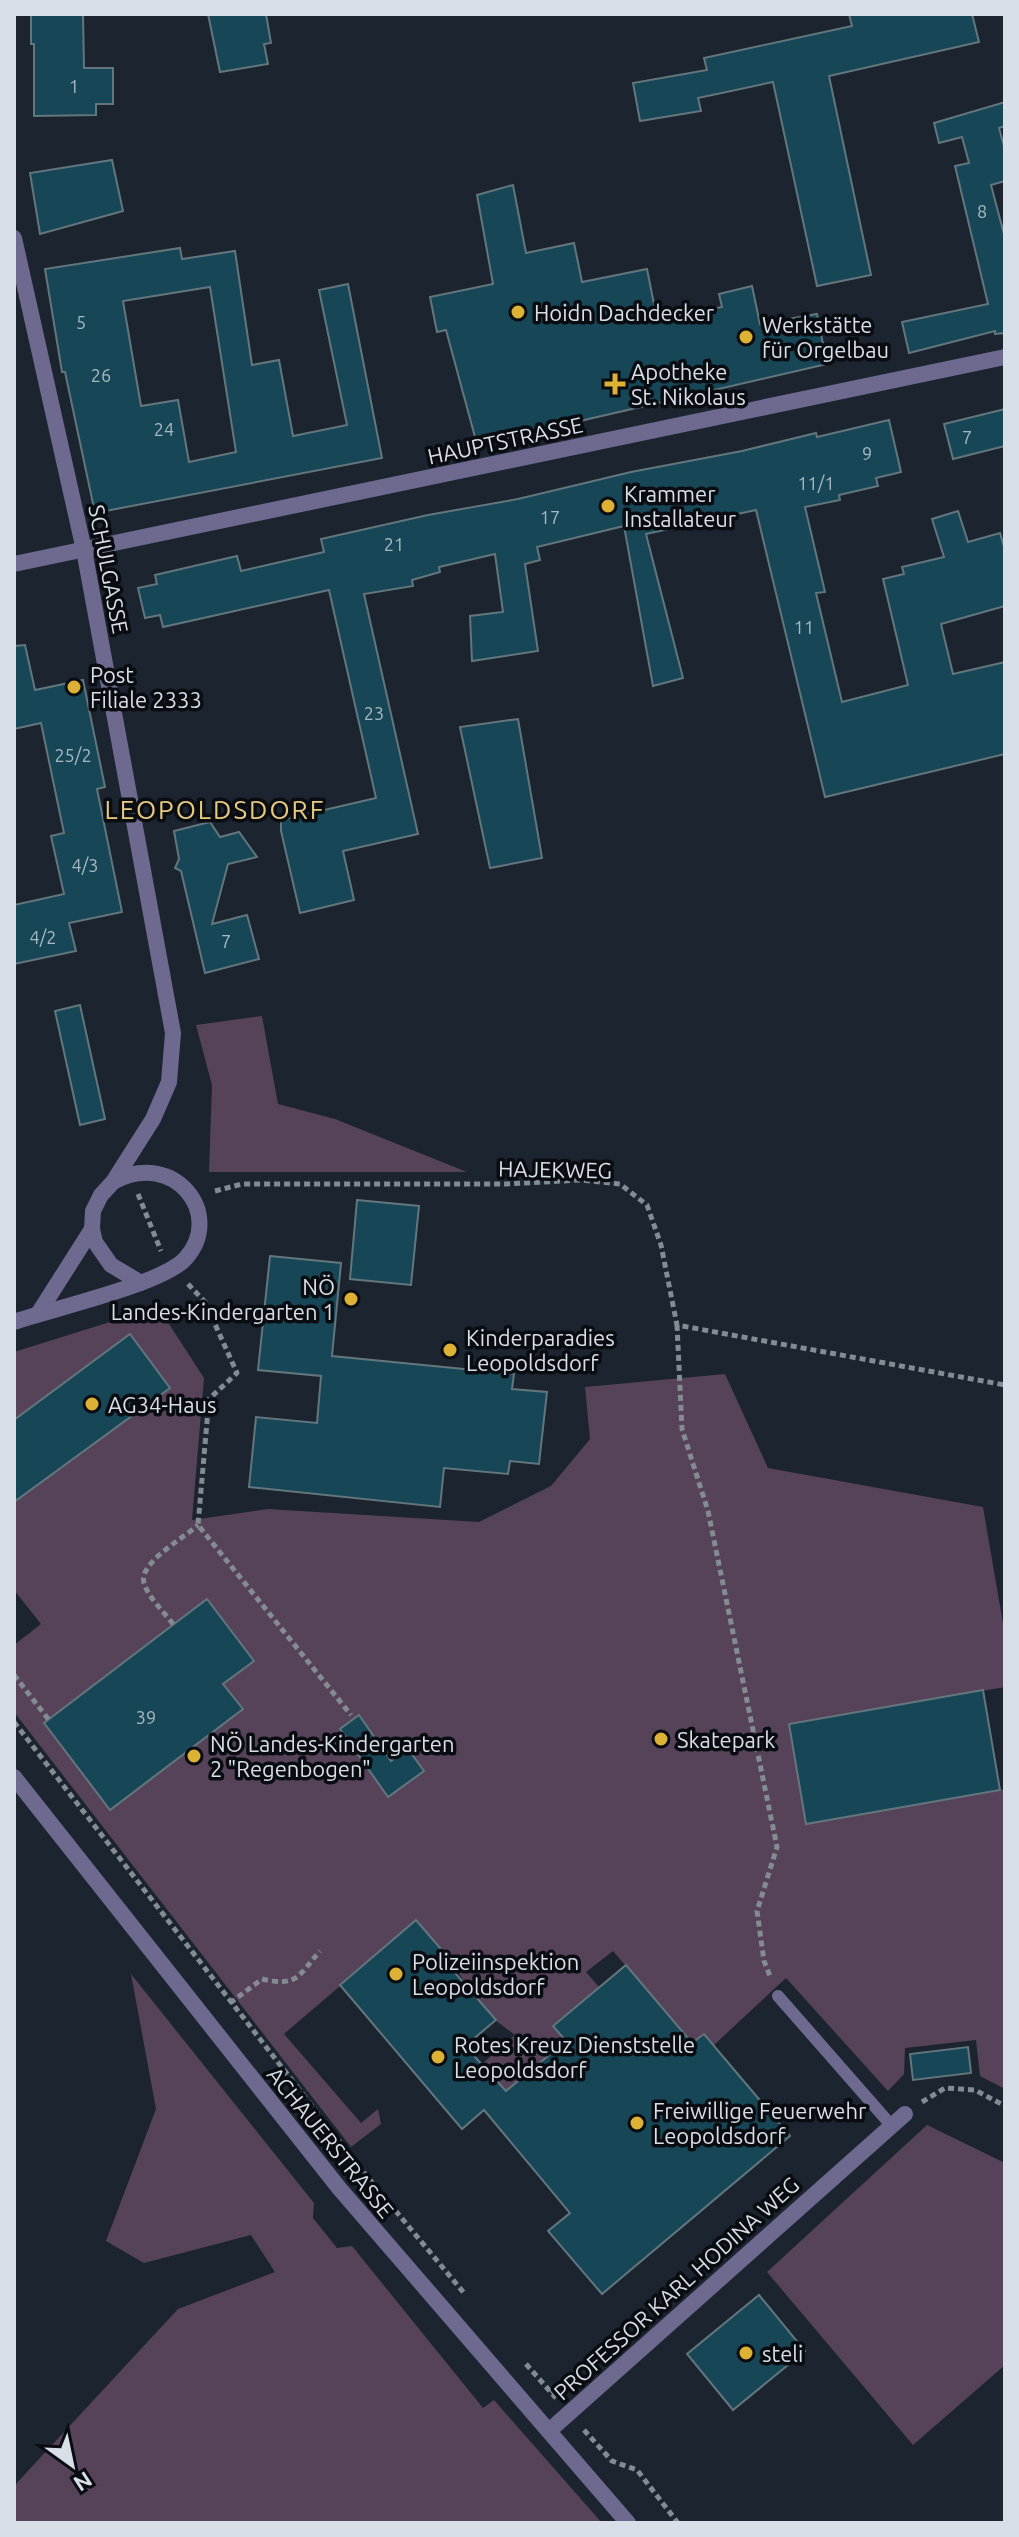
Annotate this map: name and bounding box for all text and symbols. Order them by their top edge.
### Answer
house number: 1 [69,76,79,96]
house number: 8 [977,201,987,221]
place label: Hoidn Dachdecker [534,300,715,325]
marker: Hoidn Dachdecker [509,303,527,321]
house number: 5 [76,312,86,332]
place label: Werkstätte für Orgelbau [762,312,889,362]
marker: Werkstätte für Orgelbau [737,328,755,346]
place label: Apotheke St. Nikolaus [631,359,746,409]
house number: 26 [91,365,111,385]
marker: Apotheke St. Nikolaus [606,375,624,393]
street label: HAUPTSTRASSE [425,411,585,469]
house number: 24 [154,419,174,439]
house number: 7 [962,427,972,447]
house number: 9 [862,443,872,463]
house number: 11/1 [797,473,835,493]
place label: Krammer Installateur [624,481,737,531]
marker: Krammer Installateur [599,497,617,515]
street label: SCHULGASSE [84,503,134,635]
house number: 17 [540,507,560,527]
house number: 21 [384,534,404,554]
house number: 11 [794,617,814,637]
place label: Post Filiale 2333 [90,662,202,712]
marker: Post Filiale 2333 [65,678,83,696]
house number: 23 [364,703,384,723]
house number: 25/2 [54,745,92,765]
district label: LEOPOLDSDORF [105,795,325,824]
house number: 4/3 [72,855,98,875]
house number: 4/2 [30,927,56,947]
house number: 7 [221,931,231,951]
street label: HAJEKWEG [498,1156,612,1182]
place label: NÖ Landes-Kindergarten 1 [111,1274,335,1324]
marker: NÖ Landes-Kindergarten 1 [342,1290,360,1308]
place label: Kinderparadies Leopoldsdorf [466,1325,615,1375]
marker: Kinderparadies Leopoldsdorf [441,1341,459,1359]
place label: AG34-Haus [108,1392,217,1417]
marker: AG34-Haus [83,1395,101,1413]
house number: 39 [136,1707,156,1727]
place label: Skatepark [677,1727,775,1752]
marker: Skatepark [652,1730,670,1748]
place label: NÖ Landes-Kindergarten 2 "Regenbogen" [210,1731,455,1781]
marker: NÖ Landes-Kindergarten 2 "Regenbogen" [185,1747,203,1765]
place label: Polizeiinspektion Leopoldsdorf [412,1949,579,1999]
marker: Polizeiinspektion Leopoldsdorf [387,1965,405,1983]
place label: Rotes Kreuz Dienststelle Leopoldsdorf [454,2032,695,2082]
marker: Rotes Kreuz Dienststelle Leopoldsdorf [429,2048,447,2066]
street label: ACHAUERSTRASSE [263,2062,399,2222]
place label: Freiwillige Feuerwehr Leopoldsdorf [653,2098,867,2148]
marker: Freiwillige Feuerwehr Leopoldsdorf [628,2114,646,2132]
street label: PROFESSOR KARL HODINA WEG [548,2171,804,2405]
place label: steli [762,2341,803,2366]
marker: steli [737,2344,755,2362]
north arrow [32,2425,112,2505]
text: N [69,2467,97,2497]

